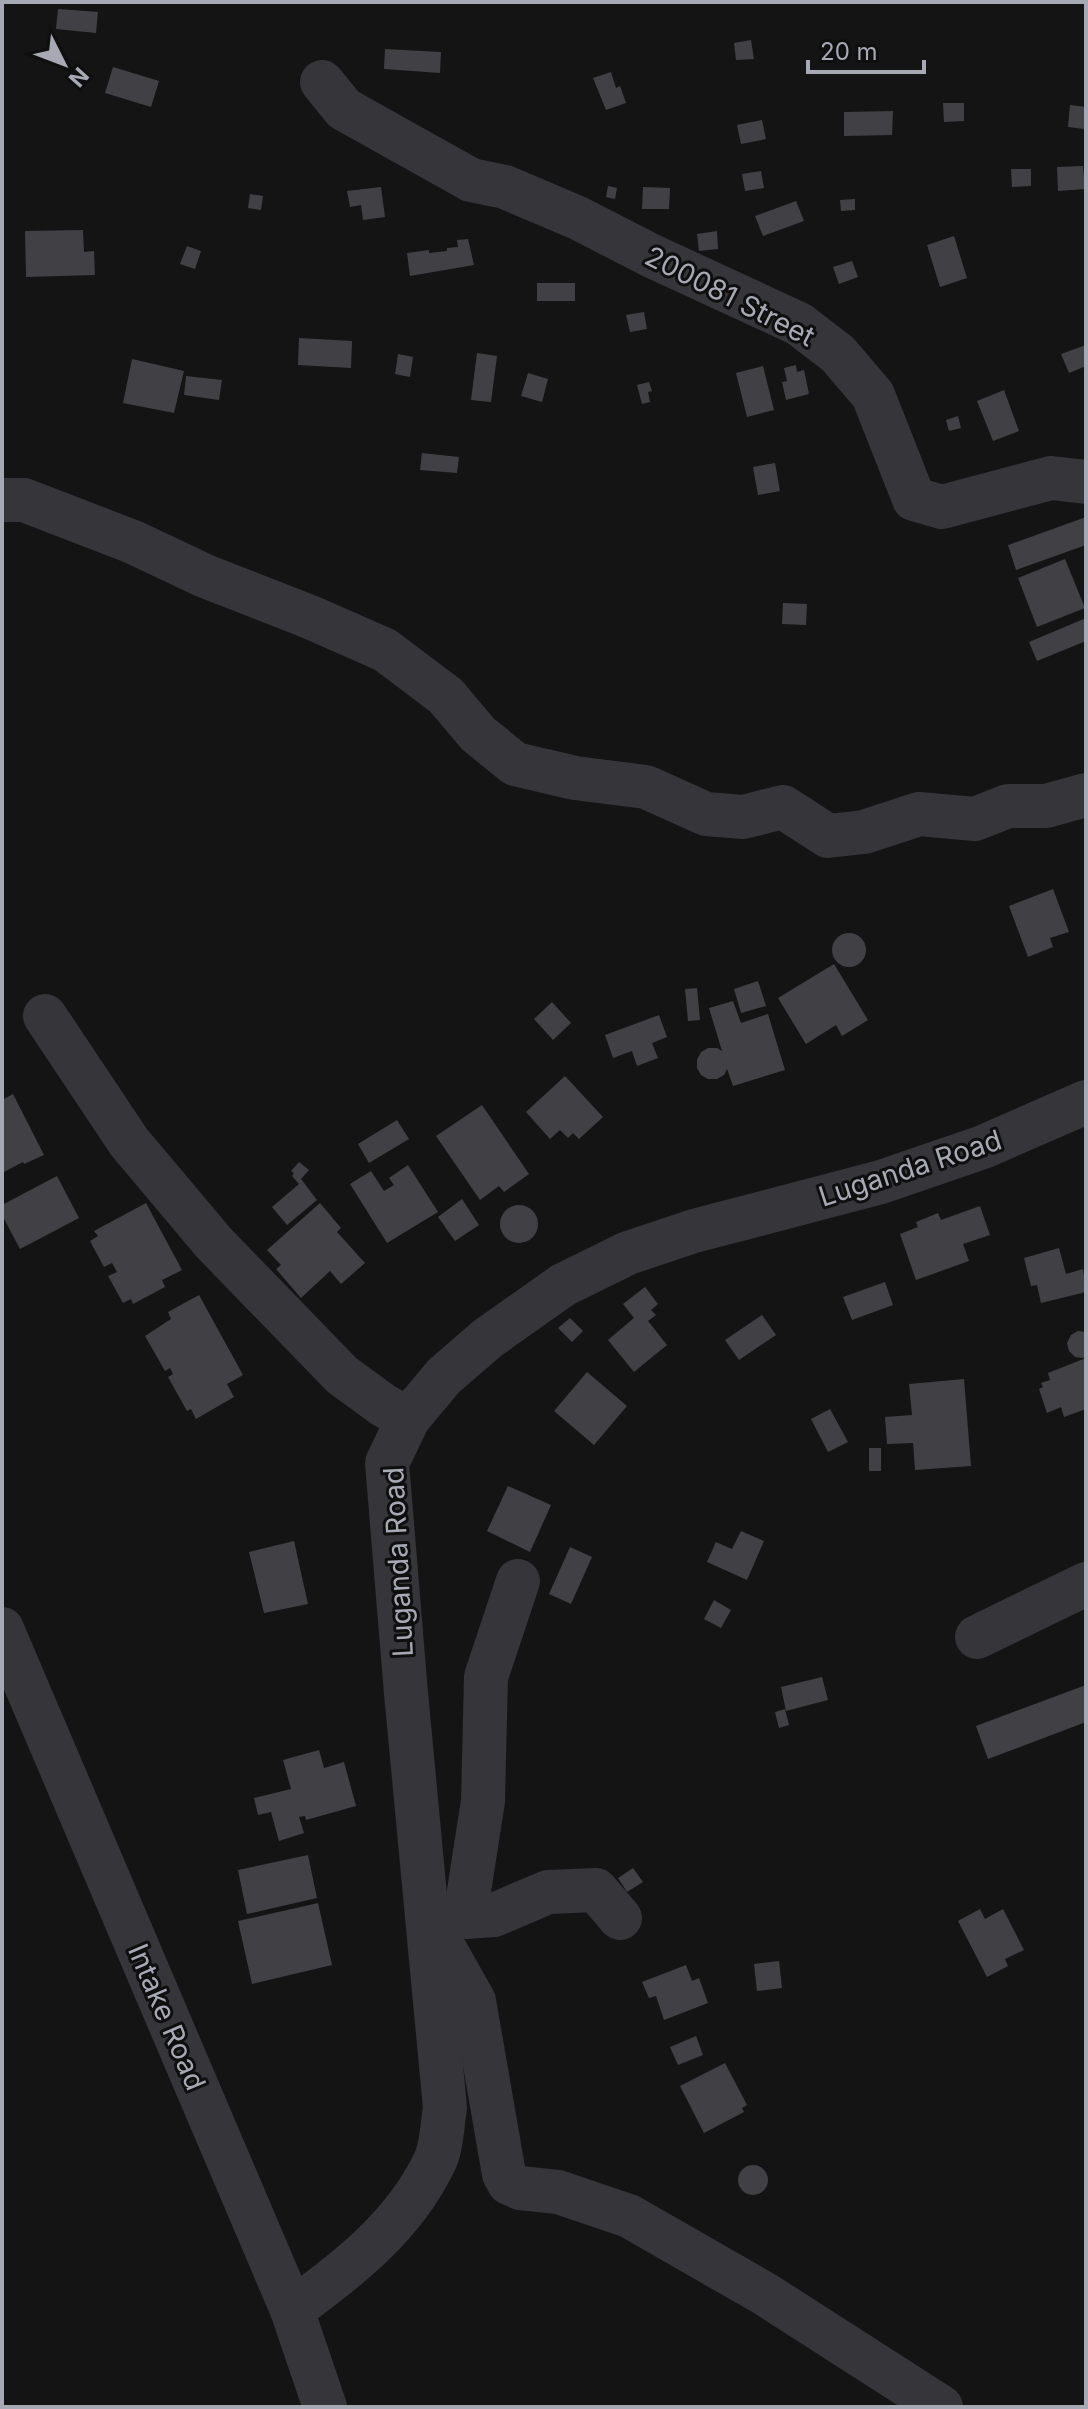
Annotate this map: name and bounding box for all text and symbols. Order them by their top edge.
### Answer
north arrow [24,24,104,104]
scale bar [808,24,924,74]
text: 20 m [820,37,878,66]
text: N [64,62,94,92]
street label: 200081 Street [640,239,820,353]
street label: Luganda Road [814,1122,1006,1214]
street label: Luganda Road [376,1466,420,1658]
street label: Intake Road [121,1939,213,2095]

